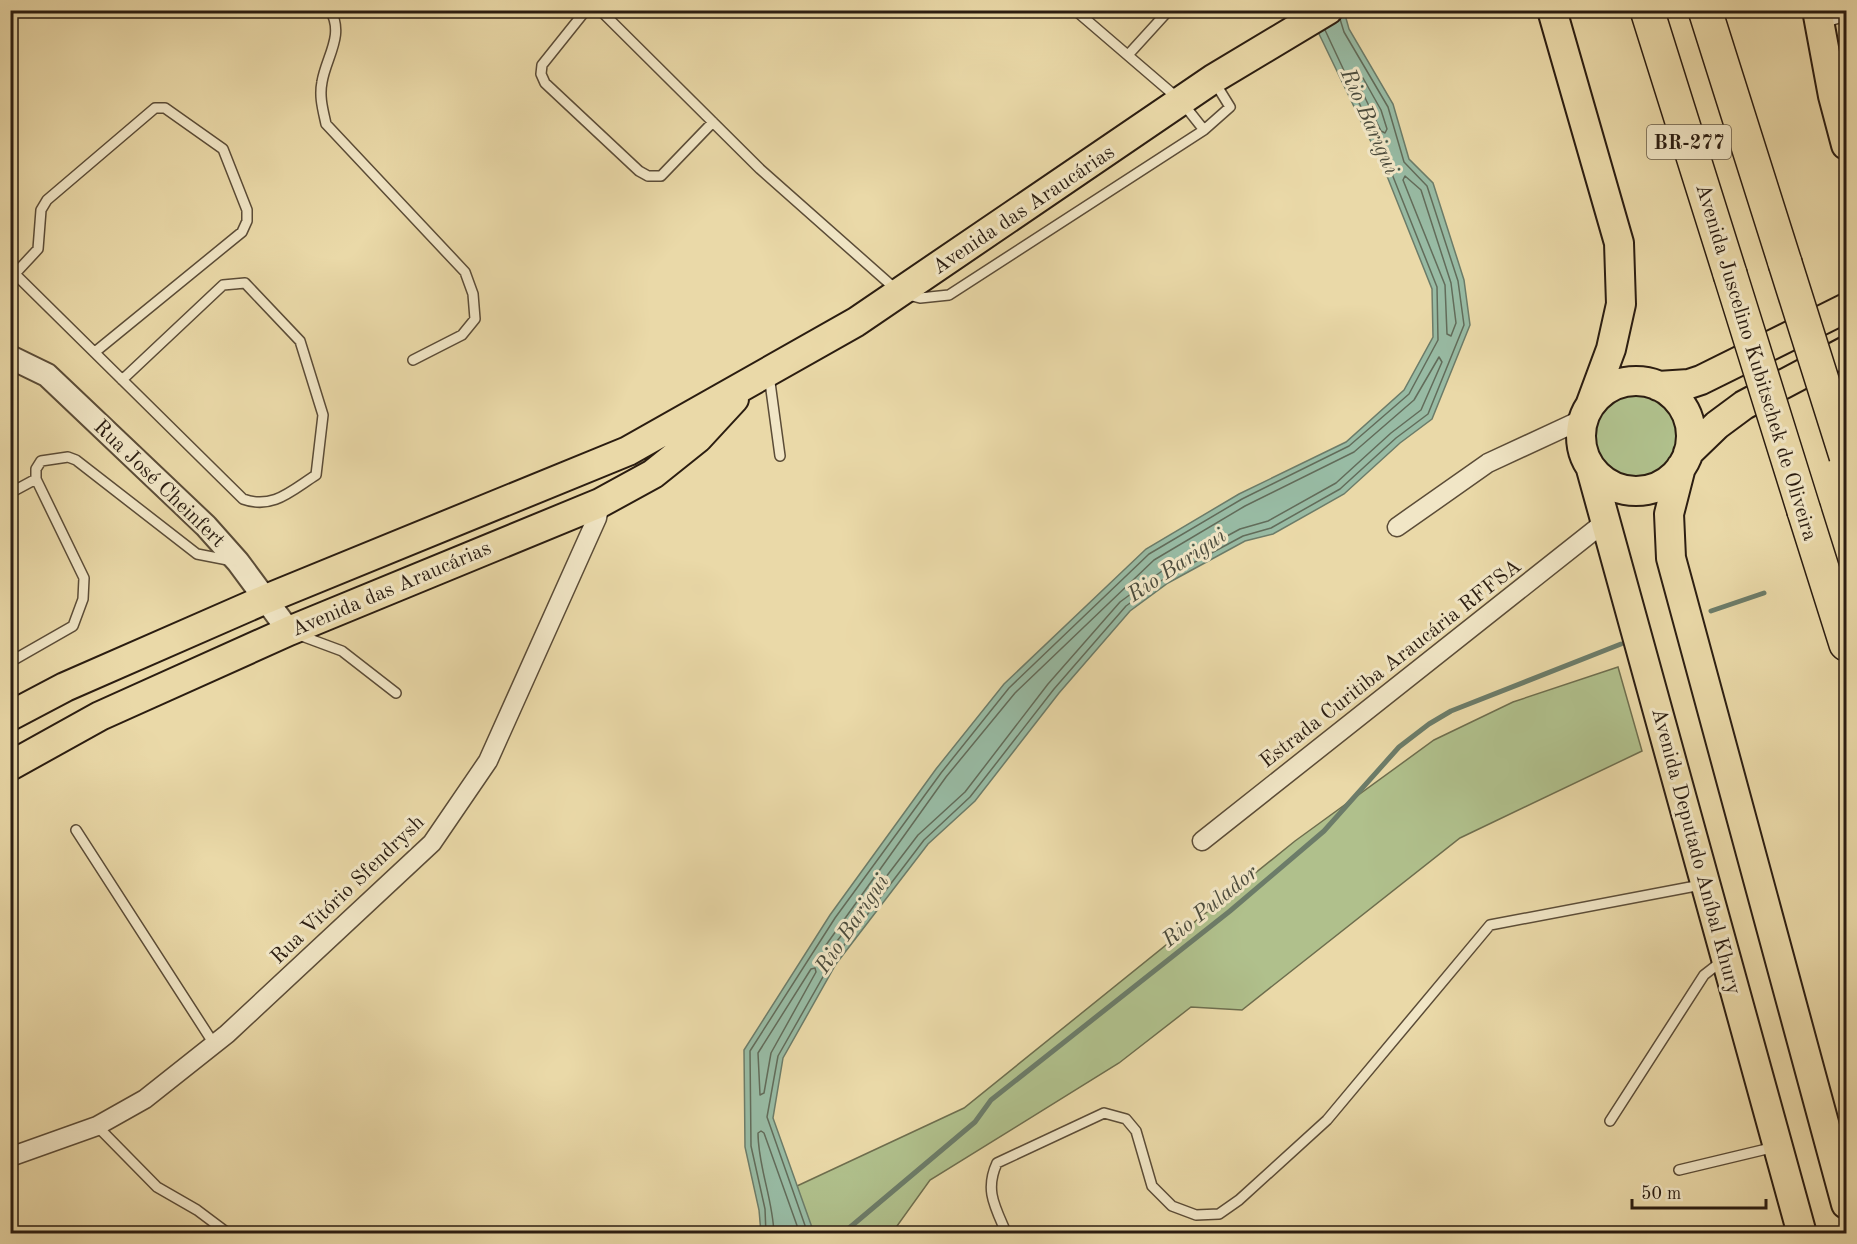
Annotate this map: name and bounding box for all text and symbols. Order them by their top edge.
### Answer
water label: Rio Barigui [1336,64,1403,179]
road number: BR-277 [1647,125,1731,159]
street label: Avenida das Araucárias [929,142,1119,279]
street label: Avenida Juscelino Kubitschek de Oliveira [1691,181,1820,543]
street label: Rua José Cheinfert [89,416,229,552]
water label: Rio Barigui [1123,524,1231,607]
street label: Avenida das Araucárias [289,538,494,641]
street label: Estrada Curitiba Araucária RFFSA [1256,556,1525,773]
street label: Avenida Deputado Aníbal Khury [1647,706,1744,997]
street label: Rua Vitório Sfendrysh [267,812,429,968]
water label: Rio Pulador [1158,861,1263,952]
water label: Rio Barigui [811,870,894,978]
scale bar [1632,1172,1766,1210]
text: 50 m [1641,1185,1681,1203]

